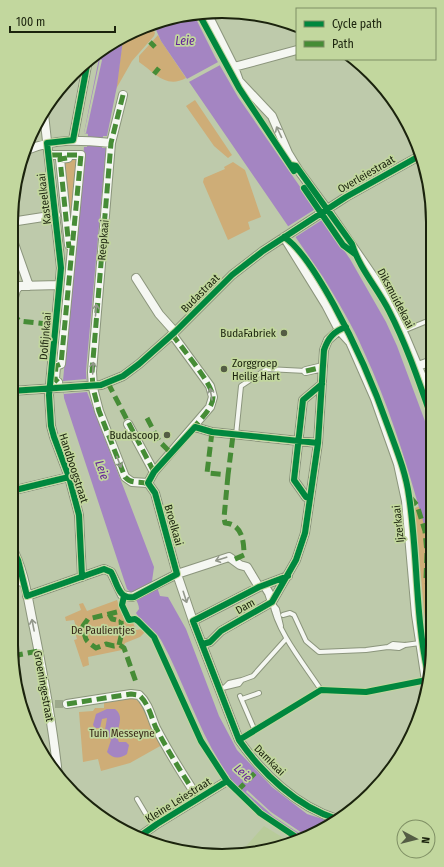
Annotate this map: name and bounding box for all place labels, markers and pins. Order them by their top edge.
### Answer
place label: BudaFabriek [220,327,277,340]
marker: BudaFabriek [279,328,289,338]
place label: Zorggroep Heilig Hart [232,357,280,383]
marker: Zorggroep Heilig Hart [219,364,229,374]
place label: Budascoop [109,429,159,442]
marker: Budascoop [162,430,172,440]

